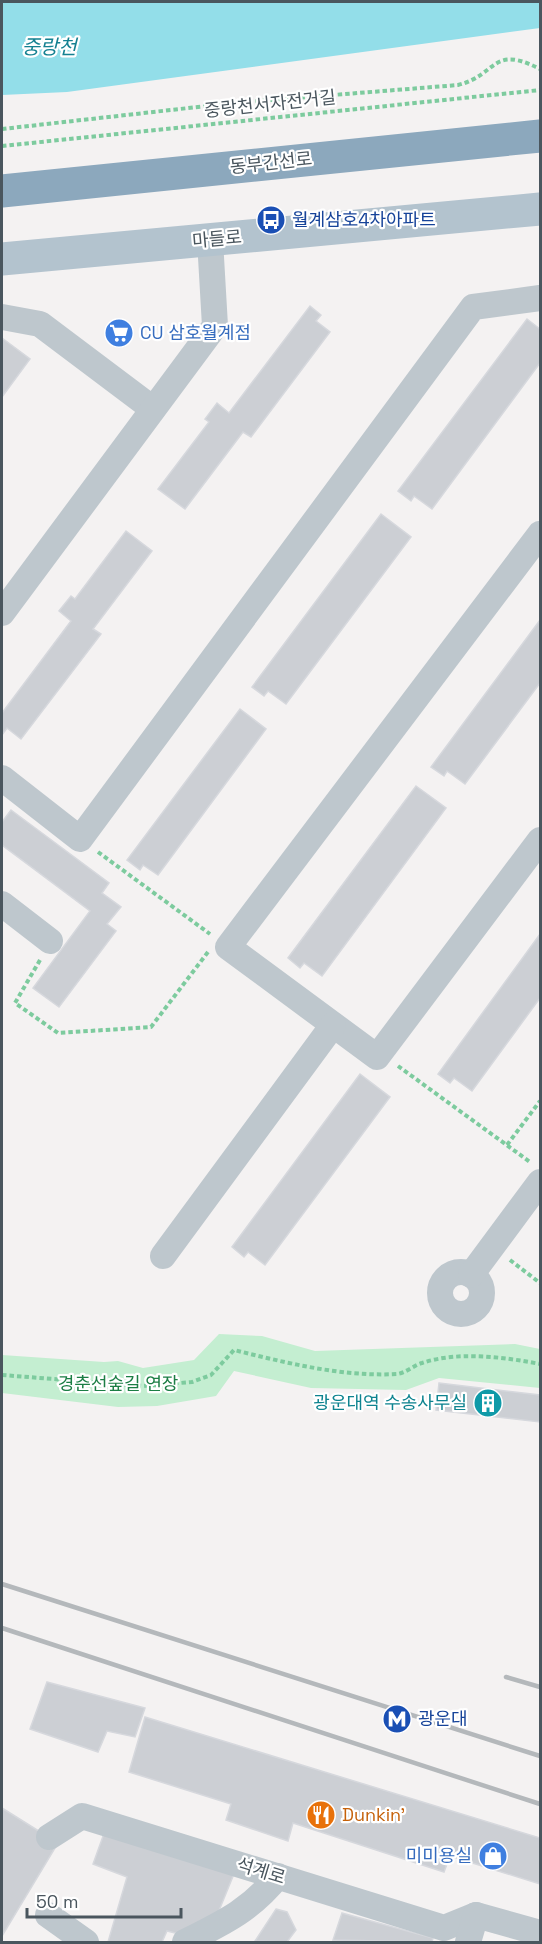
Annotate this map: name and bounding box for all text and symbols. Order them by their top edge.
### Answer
water label: 중랑천 [21,34,79,60]
street label: 중랑천서자전거길 [203,85,337,122]
street label: 동부간선로 [229,147,313,178]
bus stop icon: 월계삼호4차아파트 [255,204,287,236]
place label: 월계삼호4차아파트 [292,208,436,231]
street label: 마들로 [191,225,243,252]
supermarket icon: CU 삼호월계점 [103,317,135,349]
place label: CU 삼호월계점 [140,321,251,344]
park label: 경춘선숲길 연장 [58,1372,178,1395]
building icon: 광운대역 수송사무실 [472,1387,504,1419]
place label: 광운대역 수송사무실 [313,1391,467,1414]
metro station icon: 광운대 [381,1703,413,1735]
place label: 광운대 [418,1707,468,1730]
restaurant icon: Dunkin' [305,1799,337,1831]
place label: Dunkin' [342,1803,405,1826]
shop icon: 미미용실 [477,1840,509,1872]
place label: 미미용실 [406,1844,472,1867]
street label: 석계로 [234,1852,288,1889]
scale bar [27,1881,182,1919]
text: 50 m [36,1890,78,1913]

